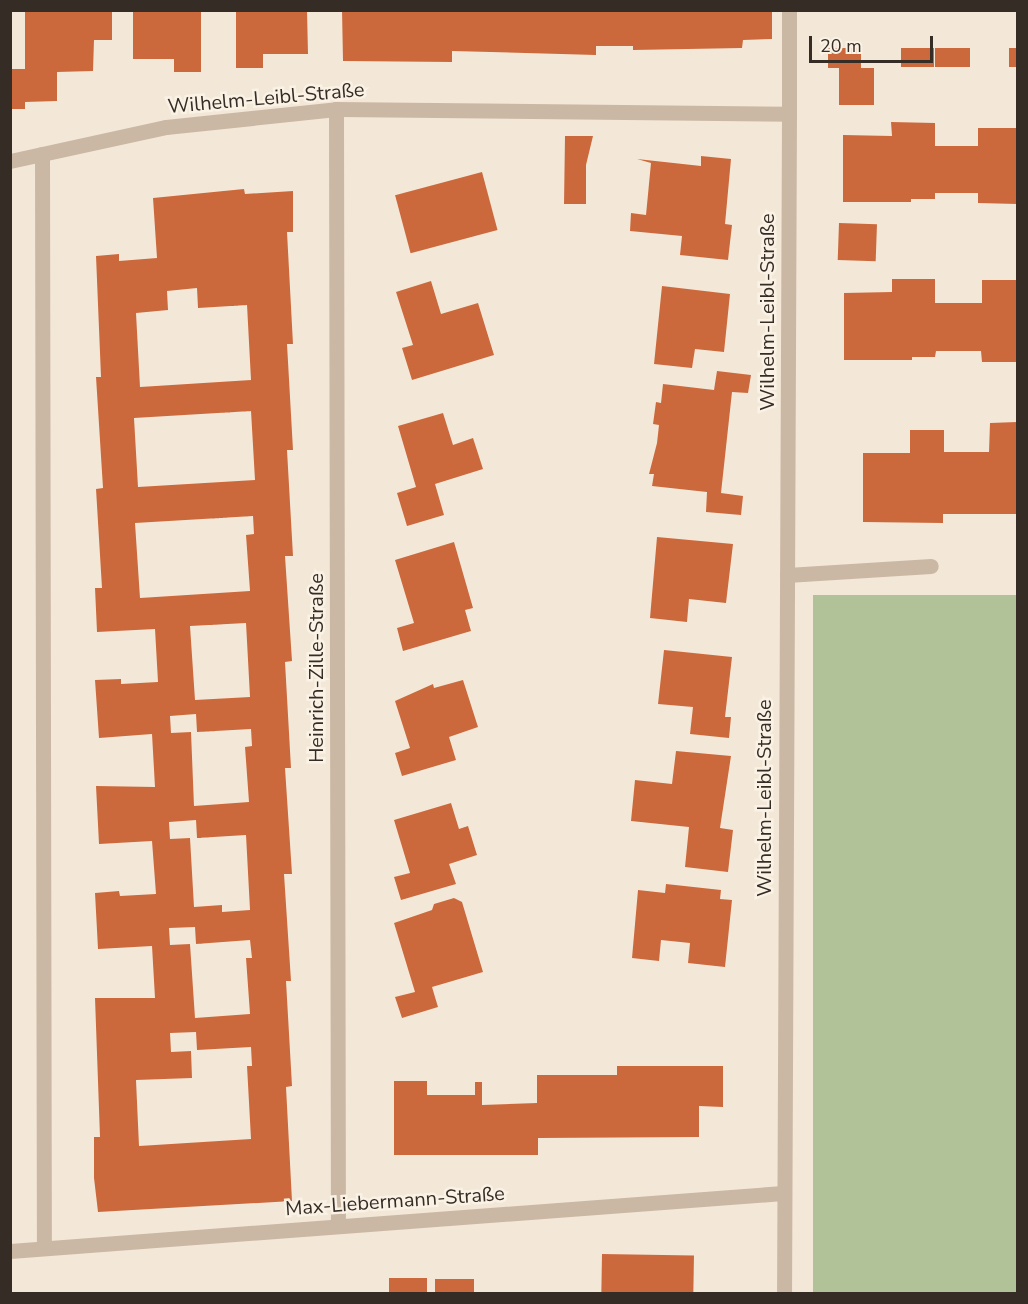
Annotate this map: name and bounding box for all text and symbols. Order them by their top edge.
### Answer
scale bar [812,24,936,62]
text: 20 m [820,34,862,58]
street label: Wilhelm-Leibl-Straße [167,77,365,119]
street label: Wilhelm-Leibl-Straße [755,213,779,411]
street label: Heinrich-Zille-Straße [304,573,328,763]
street label: Wilhelm-Leibl-Straße [752,699,776,897]
street label: Max-Liebermann-Straße [284,1181,506,1221]

